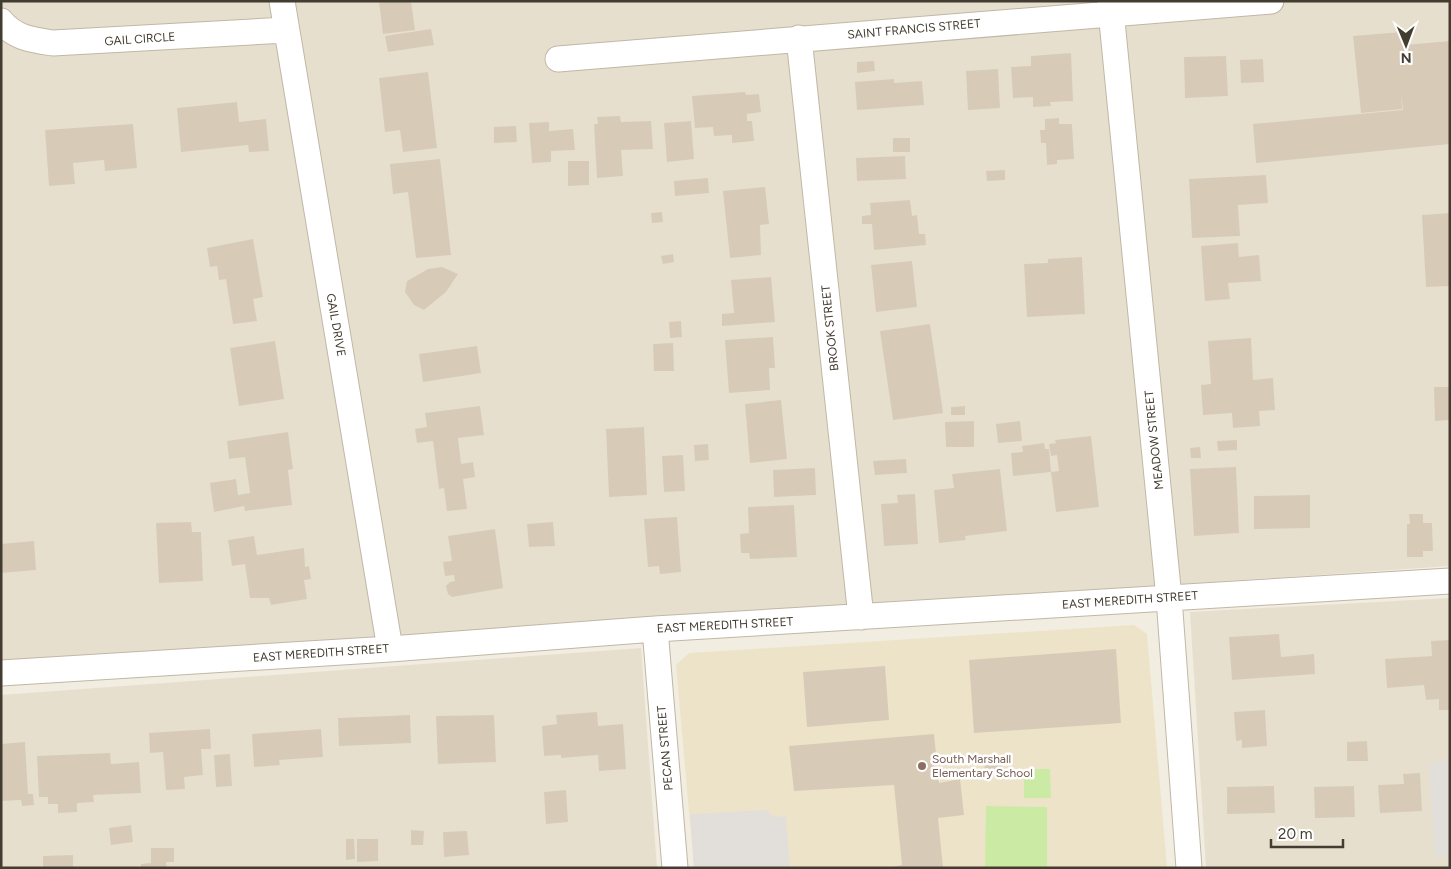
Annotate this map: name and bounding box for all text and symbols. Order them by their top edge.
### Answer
street label: SAINT FRANCIS STREET [847,16,982,42]
north arrow [1381,20,1431,70]
street label: GAIL CIRCLE [104,30,176,48]
text: N [1401,49,1412,66]
street label: BROOK STREET [818,284,841,372]
street label: GAIL DRIVE [324,292,348,358]
street label: MEADOW STREET [1142,389,1166,490]
street label: EAST MEREDITH STREET [1061,588,1199,612]
street label: EAST MEREDITH STREET [656,614,794,636]
street label: EAST MEREDITH STREET [252,641,390,665]
street label: PECAN STREET [654,704,676,791]
place label: South Marshall Elementary School [932,752,1033,780]
marker: South Marshall Elementary School [916,760,928,772]
scale bar [1271,816,1344,848]
text: 20 m [1278,825,1312,843]

